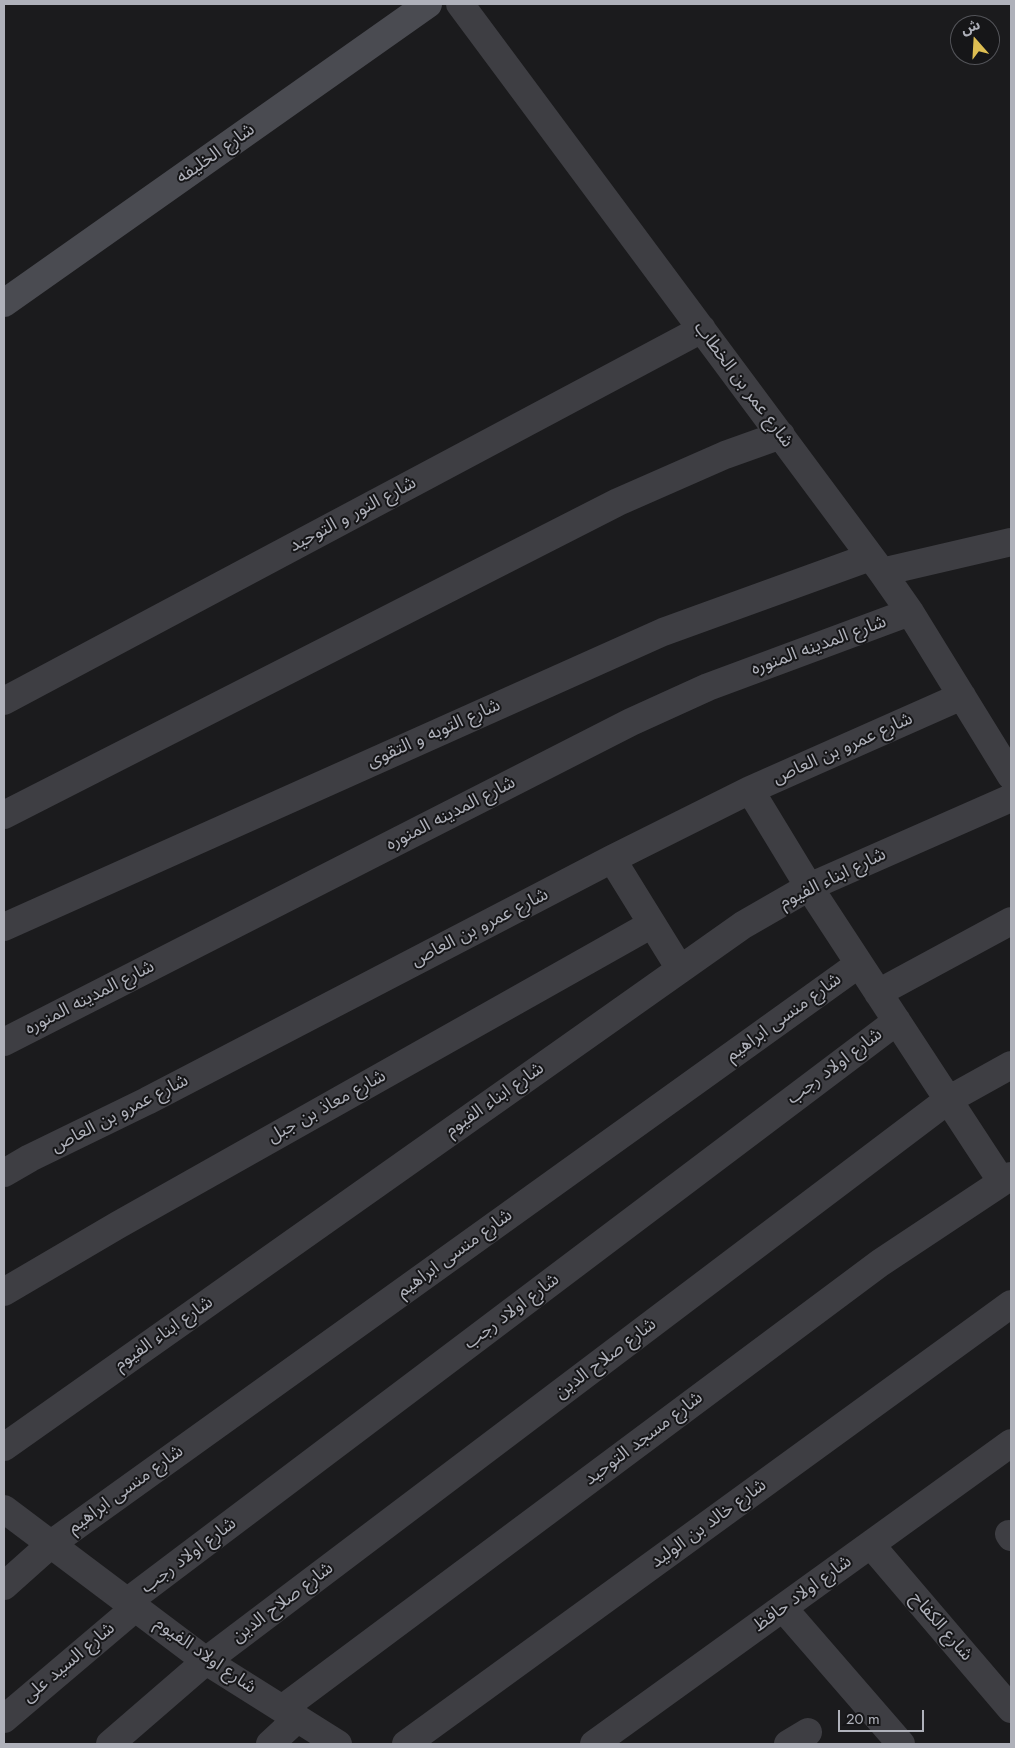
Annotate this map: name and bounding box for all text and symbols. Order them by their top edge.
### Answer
text: ش [958,14,983,39]
north arrow [950,15,1000,65]
street label: شارع الخليفه [173,119,259,189]
street label: شارع عمر بن الخطاب [689,318,797,452]
street label: شارع النور و التوحيد [286,472,420,558]
street label: شارع المدينه المنوره [748,612,890,680]
street label: شارع التوبه و التقوى [364,695,504,773]
street label: شارع عمرو بن العاص [770,708,916,790]
street label: شارع المدينه المنوره [383,772,519,856]
street label: شارع ابناء الفيوم [776,844,890,914]
street label: شارع عمرو بن العاص [408,884,552,972]
street label: شارع المدينه المنوره [22,956,158,1040]
street label: شارع منسى ابراهيم [722,969,846,1067]
street label: شارع اولاد رجب [783,1024,887,1110]
street label: شارع ابناء الفيوم [441,1058,549,1142]
street label: شارع معاذ بن جبل [264,1066,390,1148]
street label: شارع عمرو بن العاص [48,1070,192,1158]
street label: شارع منسى ابراهيم [393,1205,517,1303]
street label: شارع اولاد رجب [460,1269,564,1355]
street label: شارع ابناء الفيوم [110,1292,218,1376]
street label: شارع صلاح الدين [551,1314,661,1404]
street label: شارع مسجد التوحيد [581,1387,707,1491]
street label: شارع منسى ابراهيم [64,1441,188,1539]
street label: شارع خالد بن الوليد [647,1475,771,1573]
street label: شارع اولاد رجب [137,1513,241,1599]
street label: شارع اولاد حافظ [750,1551,856,1637]
street label: شارع صلاح الدين [228,1558,338,1648]
street label: شارع الكفاح [905,1588,977,1666]
street label: شارع اولاد الفيوم [150,1613,260,1699]
street label: شارع السيد على [18,1618,120,1708]
scale bar [840,1700,926,1732]
text: 20 m [846,1708,880,1730]

